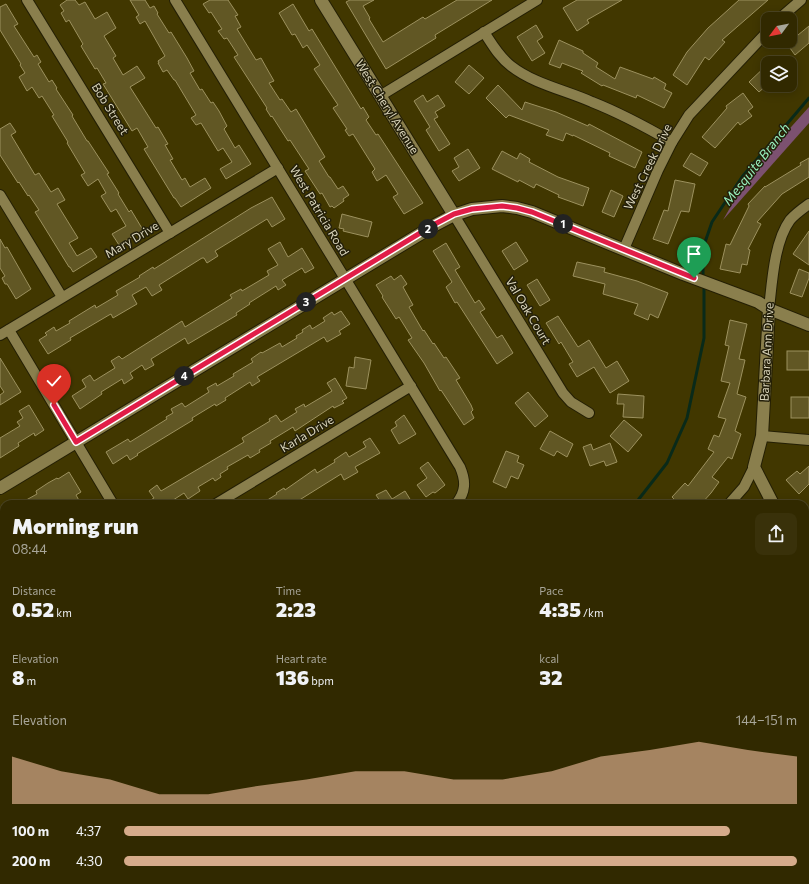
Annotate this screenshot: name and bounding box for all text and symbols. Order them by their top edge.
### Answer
north arrow [761,12,797,48]
map controls [761,12,797,92]
button: layers [761,56,797,92]
street label: West Cheryl Avenue [353,57,422,156]
street label: Bob Street [89,80,132,137]
water label: Mesquite Branch [719,120,793,208]
street label: West Creek Drive [620,121,674,212]
street label: West Patricia Road [287,163,352,258]
pin: 1 [553,214,573,234]
text: 1 [561,217,565,230]
street label: Mary Drive [102,218,161,261]
pin: 2 [418,219,438,239]
text: 2 [425,222,431,235]
pin [677,237,711,278]
icon: arrive [683,243,705,265]
street label: Val Oak Court [503,274,554,347]
pin: 3 [296,292,316,312]
text: 3 [303,295,309,308]
street label: Barbara Ann Drive [756,302,776,402]
pin [37,364,71,405]
pin: 4 [174,366,194,386]
text: 4 [181,369,187,382]
icon: check [43,370,65,392]
street label: Karla Drive [277,412,336,455]
text: Morning run [12,512,139,539]
button: share [755,513,797,555]
text: 08:44 [12,541,47,557]
text: Distance [12,584,56,597]
text: Time [276,584,301,597]
text: Pace [539,584,563,597]
text: 0.52 [12,597,54,621]
text: 2:23 [276,597,316,621]
text: 4:35 [539,597,581,621]
text: km [54,606,72,619]
text: /km [581,606,603,619]
text: Elevation [12,652,58,665]
text: Heart rate [276,652,327,665]
text: kcal [539,652,559,665]
text: 8 [12,665,25,689]
text: 136 [276,665,309,689]
text: 32 [539,665,563,689]
text: m [25,674,36,687]
text: bpm [309,674,334,687]
text: Elevation [12,712,67,728]
text: 144–151 m [736,712,797,728]
text: 100 m [12,823,49,839]
text: 4:37 [76,823,101,839]
text: 200 m [12,853,50,869]
text: 4:30 [76,853,103,869]

